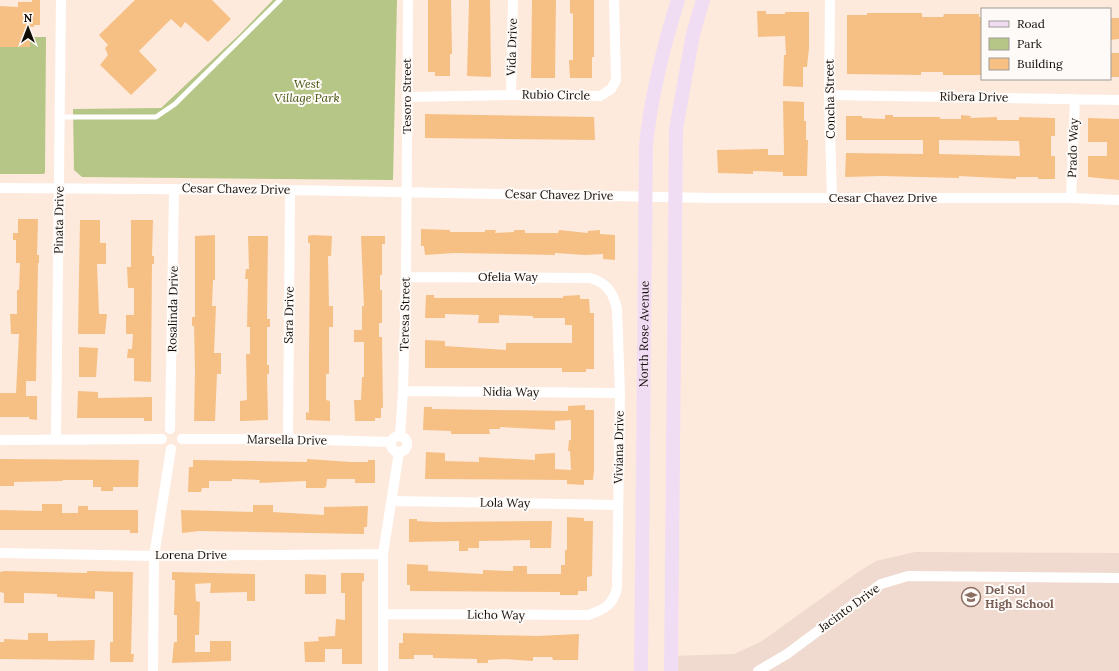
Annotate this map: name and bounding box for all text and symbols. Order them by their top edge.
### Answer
north arrow [8,8,48,48]
legend [981,8,1111,80]
text: N [24,11,33,25]
text: Road [1017,16,1045,31]
street label: Vida Drive [503,17,520,77]
text: Park [1017,36,1043,51]
text: Building [1017,56,1063,71]
street label: Tesoro Street [399,58,414,134]
street label: Concha Street [821,59,838,139]
park label: West Village Park [274,76,340,105]
street label: Rubio Circle [522,86,591,103]
street label: Ribera Drive [939,88,1009,105]
street label: Prado Way [1064,117,1081,178]
street label: Cesar Chavez Drive [182,180,291,197]
street label: Pinata Drive [50,185,67,254]
street label: Cesar Chavez Drive [505,186,614,203]
street label: Cesar Chavez Drive [829,190,938,205]
street label: Rosalinda Drive [164,265,181,352]
street label: Ofelia Way [478,269,539,284]
street label: Teresa Street [396,276,413,351]
street label: North Rose Avenue [636,280,652,388]
street label: Sara Drive [280,286,297,344]
street label: Nidia Way [483,384,540,400]
street label: Viviana Drive [610,410,627,485]
street label: Marsella Drive [247,431,328,448]
street label: Lola Way [480,495,531,510]
street label: Lorena Drive [155,547,228,562]
street label: Jacinto Drive [814,580,883,635]
place label: Del Sol High School [985,582,1054,611]
school or university icon: Del Sol High School [960,586,982,608]
street label: Licho Way [467,606,526,623]

